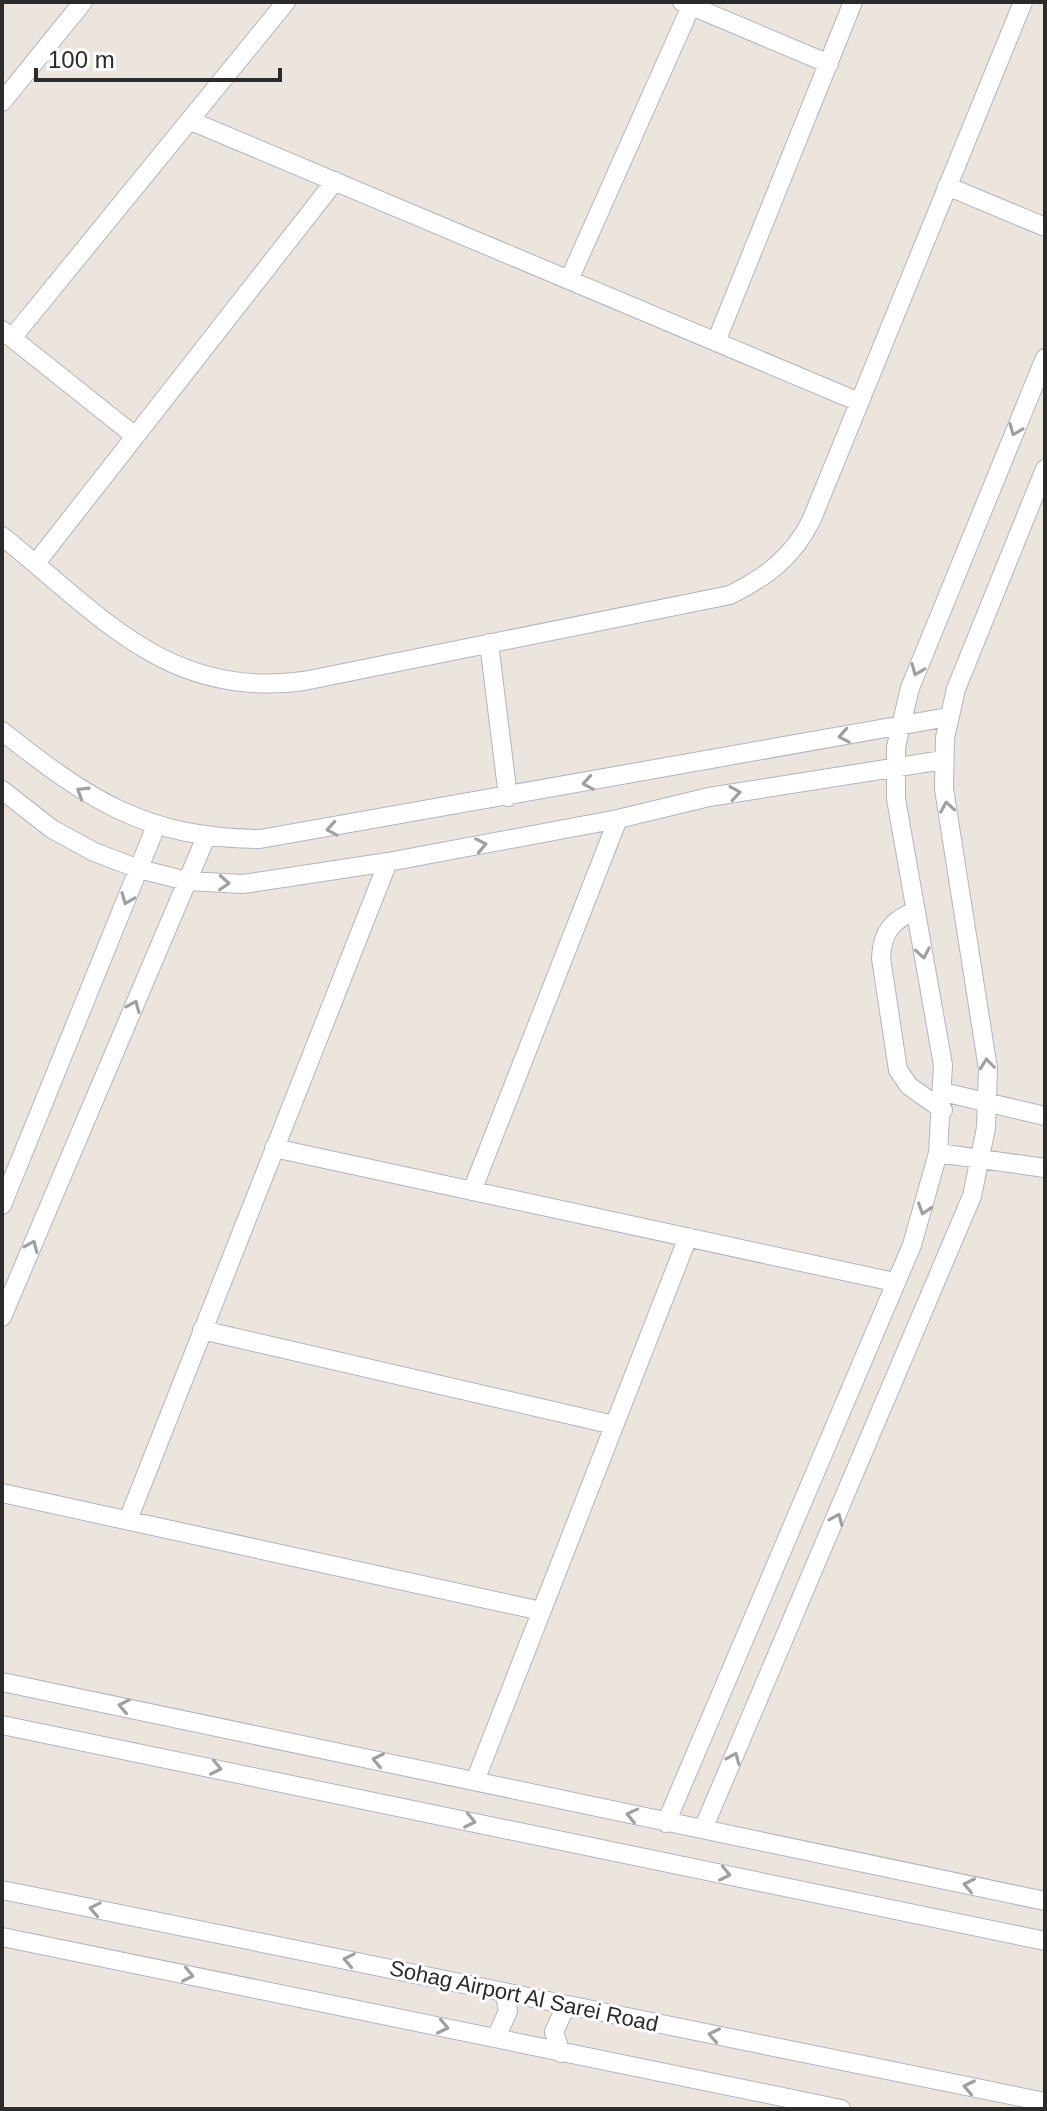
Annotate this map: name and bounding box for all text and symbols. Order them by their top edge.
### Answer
scale bar [36,32,280,82]
text: 100 m [48,46,115,73]
one-way arrow [1009,422,1025,436]
one-way arrow [910,662,927,676]
one-way arrow [837,726,851,743]
one-way arrow [581,773,595,790]
one-way arrow [729,785,742,802]
one-way arrow [76,786,91,801]
one-way arrow [939,800,956,814]
one-way arrow [325,819,339,836]
one-way arrow [474,837,488,854]
one-way arrow [218,874,231,891]
one-way arrow [120,891,137,905]
one-way arrow [914,946,931,960]
one-way arrow [125,1000,141,1014]
one-way arrow [978,1057,995,1070]
one-way arrow [917,1201,933,1215]
one-way arrow [23,1239,39,1254]
one-way arrow [827,1513,843,1527]
one-way arrow [117,1698,131,1715]
one-way arrow [371,1752,385,1769]
one-way arrow [725,1752,741,1766]
one-way arrow [208,1759,222,1776]
one-way arrow [626,1807,639,1824]
one-way arrow [463,1812,476,1829]
one-way arrow [717,1865,731,1882]
one-way arrow [962,1877,976,1894]
one-way arrow [88,1901,101,1918]
one-way arrow [343,1953,356,1970]
street label: Sohag Airport Al Sarei Road [387,1955,661,2037]
one-way arrow [181,1966,194,1983]
one-way arrow [436,2018,449,2035]
one-way arrow [708,2027,721,2044]
one-way arrow [962,2079,976,2096]

